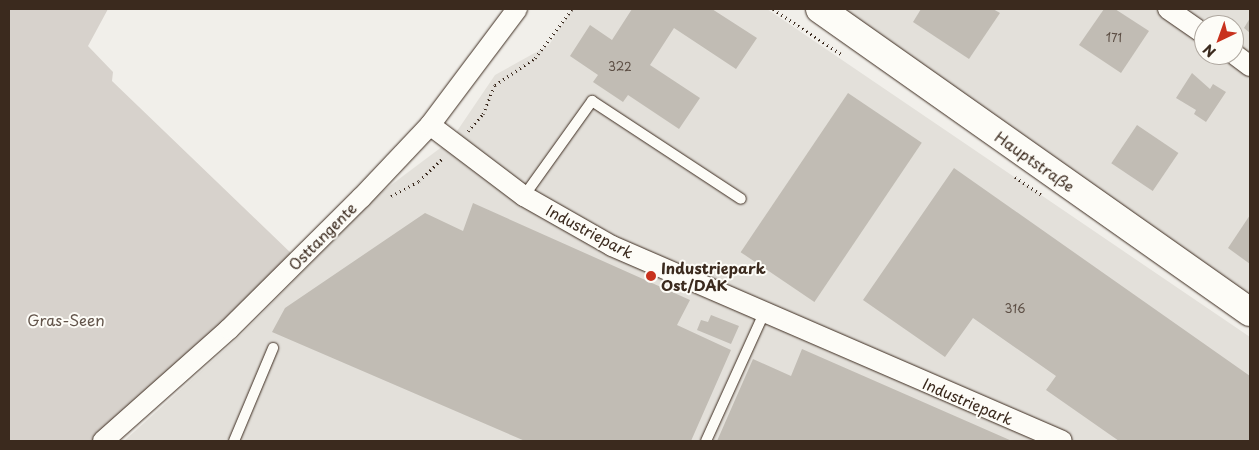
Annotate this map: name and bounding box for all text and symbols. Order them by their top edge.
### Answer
north arrow [1194,15,1244,65]
house number: 171 [1106,31,1122,45]
text: N [1198,39,1220,62]
house number: 322 [608,60,632,74]
street label: Hauptstraße [992,127,1078,195]
street label: Osttangente [284,198,360,274]
street label: Industriepark [543,200,637,262]
place label: Industriepark Ost/DAK [661,258,766,293]
marker: Industriepark Ost/DAK [645,270,657,282]
house number: 316 [1005,302,1025,316]
park label: Gras-Seen [27,311,105,329]
street label: Industriepark [920,374,1016,428]

